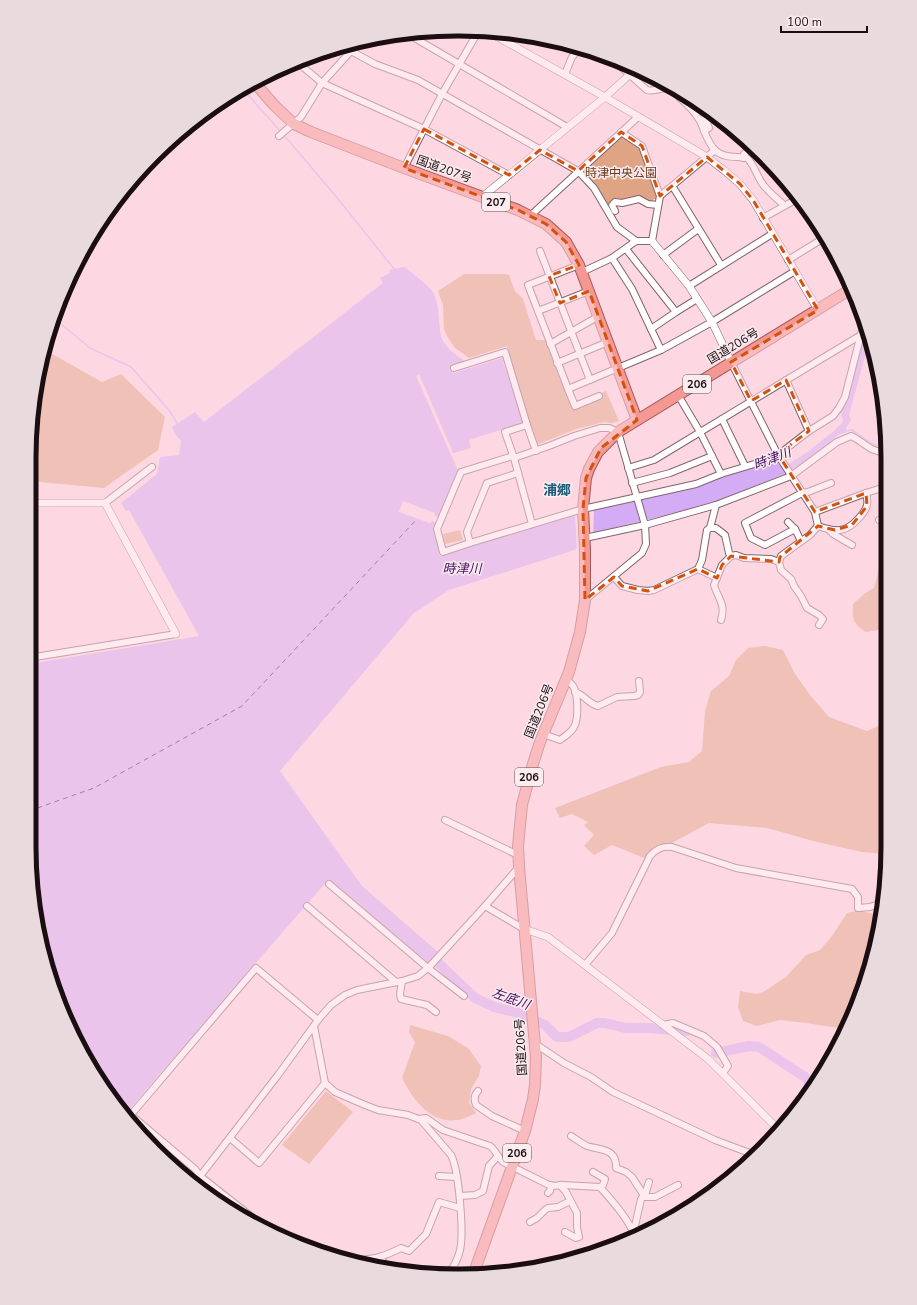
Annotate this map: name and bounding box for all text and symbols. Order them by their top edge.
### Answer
scale bar [781,8,867,34]
text: 100 m [787,14,822,30]
street label: 国道207号 [414,152,474,186]
park label: 時津中央公園 [585,165,657,181]
road number: 207 [482,193,510,211]
street label: 国道206号 [704,324,762,368]
road number: 206 [683,375,711,393]
water label: 時津川 [751,443,796,474]
district label: 浦郷 [543,481,571,500]
water label: 時津川 [442,560,483,578]
street label: 国道206号 [521,681,557,741]
road number: 206 [515,768,543,786]
water label: 左底川 [489,984,534,1015]
street label: 国道206号 [512,1018,530,1076]
road number: 206 [503,1144,531,1162]

